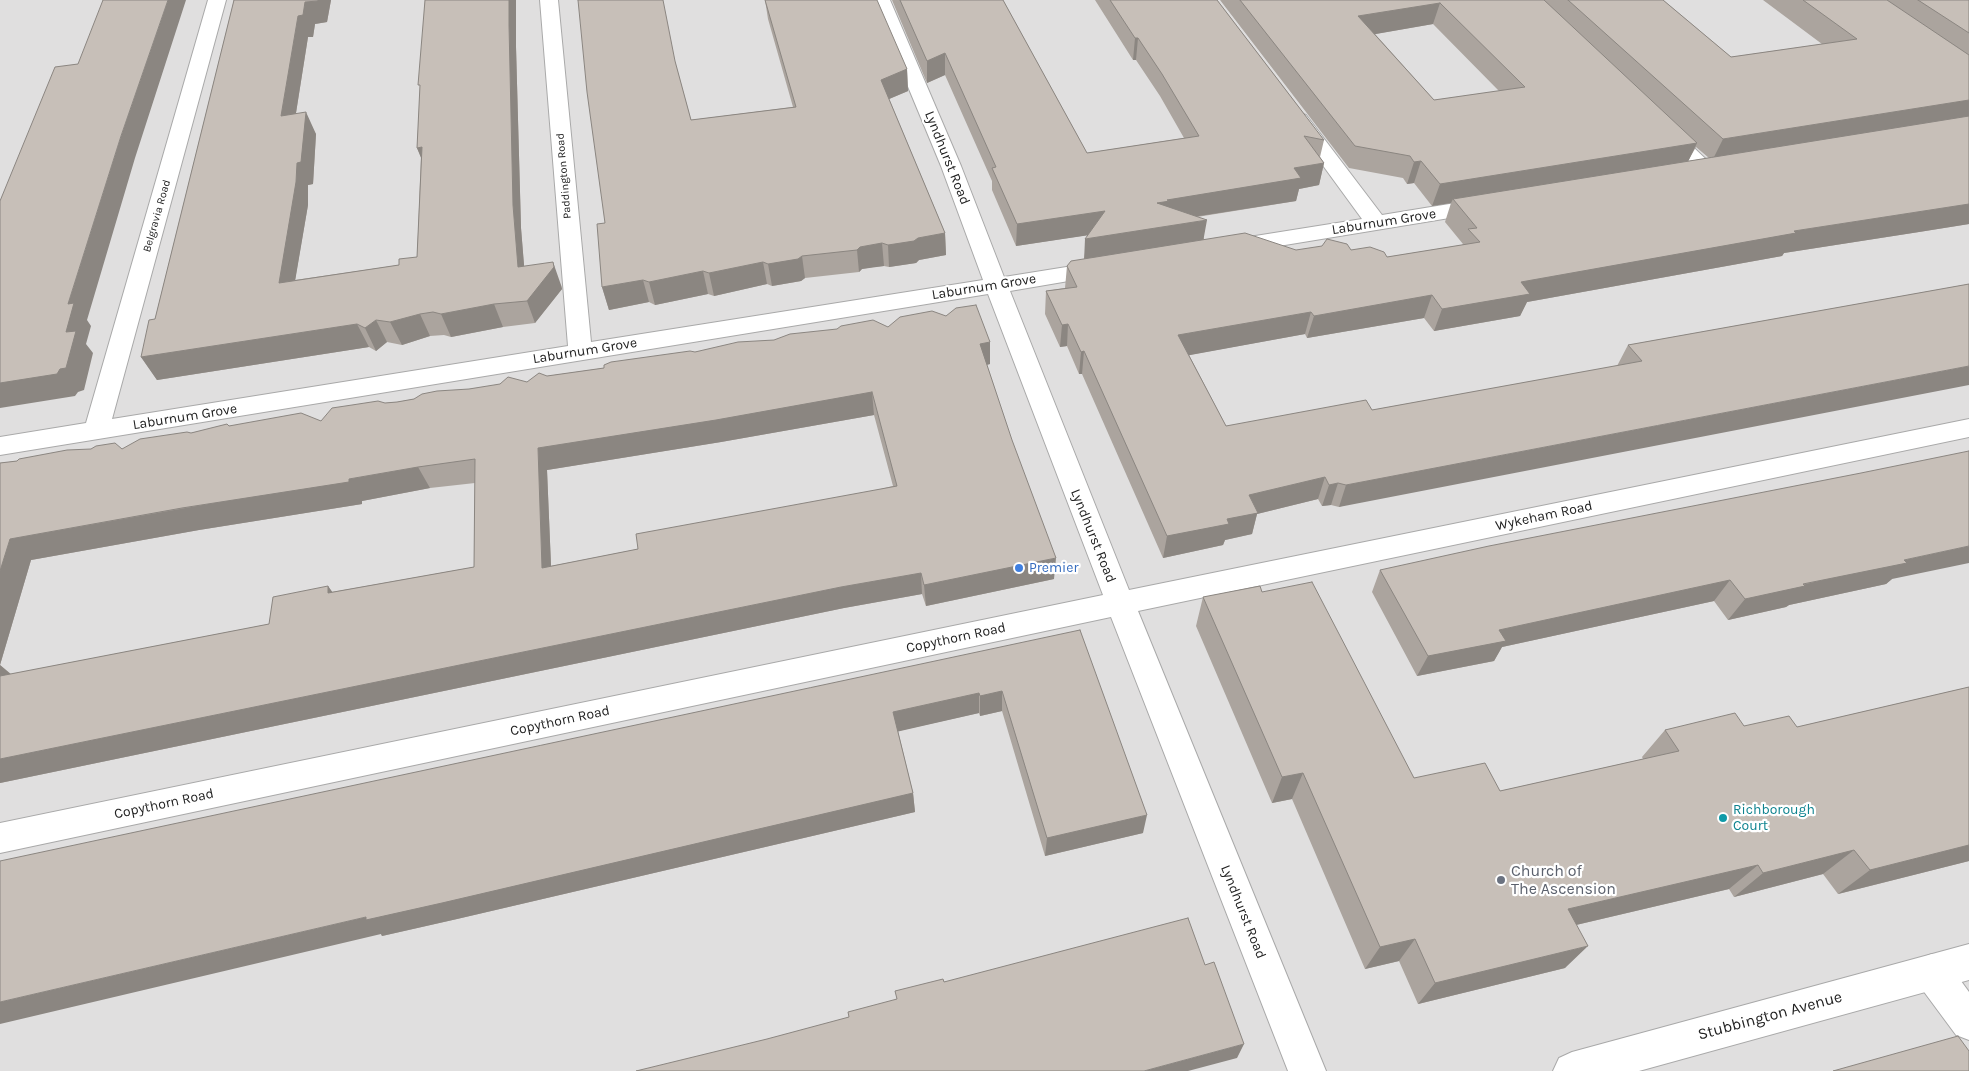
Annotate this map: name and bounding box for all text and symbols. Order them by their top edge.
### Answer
street label: Lyndhurst Road [921,109,973,207]
street label: Paddington Road [554,133,574,219]
street label: Belgravia Road [140,178,174,254]
street label: Laburnum Grove [1331,205,1437,239]
street label: Laburnum Grove [931,270,1037,304]
street label: Laburnum Grove [532,334,638,368]
street label: Laburnum Grove [132,400,238,434]
street label: Lyndhurst Road [1067,487,1119,585]
street label: Wykeham Road [1494,498,1594,534]
place label: Premier [1029,560,1079,576]
marker: Premier [1013,562,1025,574]
street label: Copythorn Road [905,619,1007,657]
street label: Copythorn Road [509,702,611,740]
street label: Copythorn Road [113,785,215,823]
place label: Richborough Court [1733,802,1815,834]
marker: Richborough Court [1717,812,1729,824]
place label: Church of The Ascension [1511,861,1616,899]
street label: Lyndhurst Road [1217,863,1269,961]
marker: Church of The Ascension [1495,874,1507,886]
street label: Stubbington Avenue [1696,987,1844,1045]

